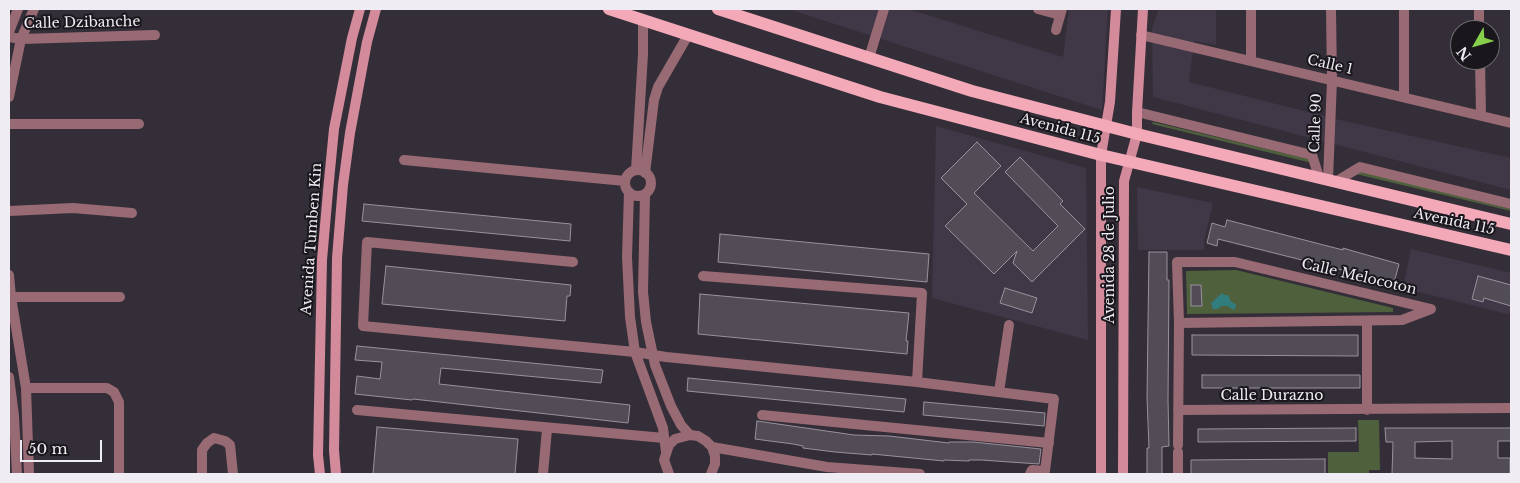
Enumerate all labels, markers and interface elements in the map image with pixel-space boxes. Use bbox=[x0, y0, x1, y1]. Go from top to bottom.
street label: Calle Dzibanche bbox=[24, 14, 140, 32]
north arrow bbox=[1450, 20, 1500, 70]
text: N bbox=[1453, 43, 1475, 64]
street label: Calle 1 bbox=[1306, 52, 1354, 78]
street label: Calle 90 bbox=[1307, 93, 1325, 153]
street label: Avenida 115 bbox=[1018, 110, 1102, 148]
street label: Avenida Tumben Kin bbox=[298, 162, 326, 316]
street label: Avenida 28 de Julio bbox=[1102, 186, 1118, 324]
street label: Avenida 115 bbox=[1412, 205, 1496, 239]
street label: Calle Melocoton bbox=[1300, 256, 1418, 298]
street label: Calle Durazno bbox=[1221, 388, 1323, 404]
scale bar bbox=[22, 430, 105, 462]
text: 50 m bbox=[28, 439, 68, 458]

